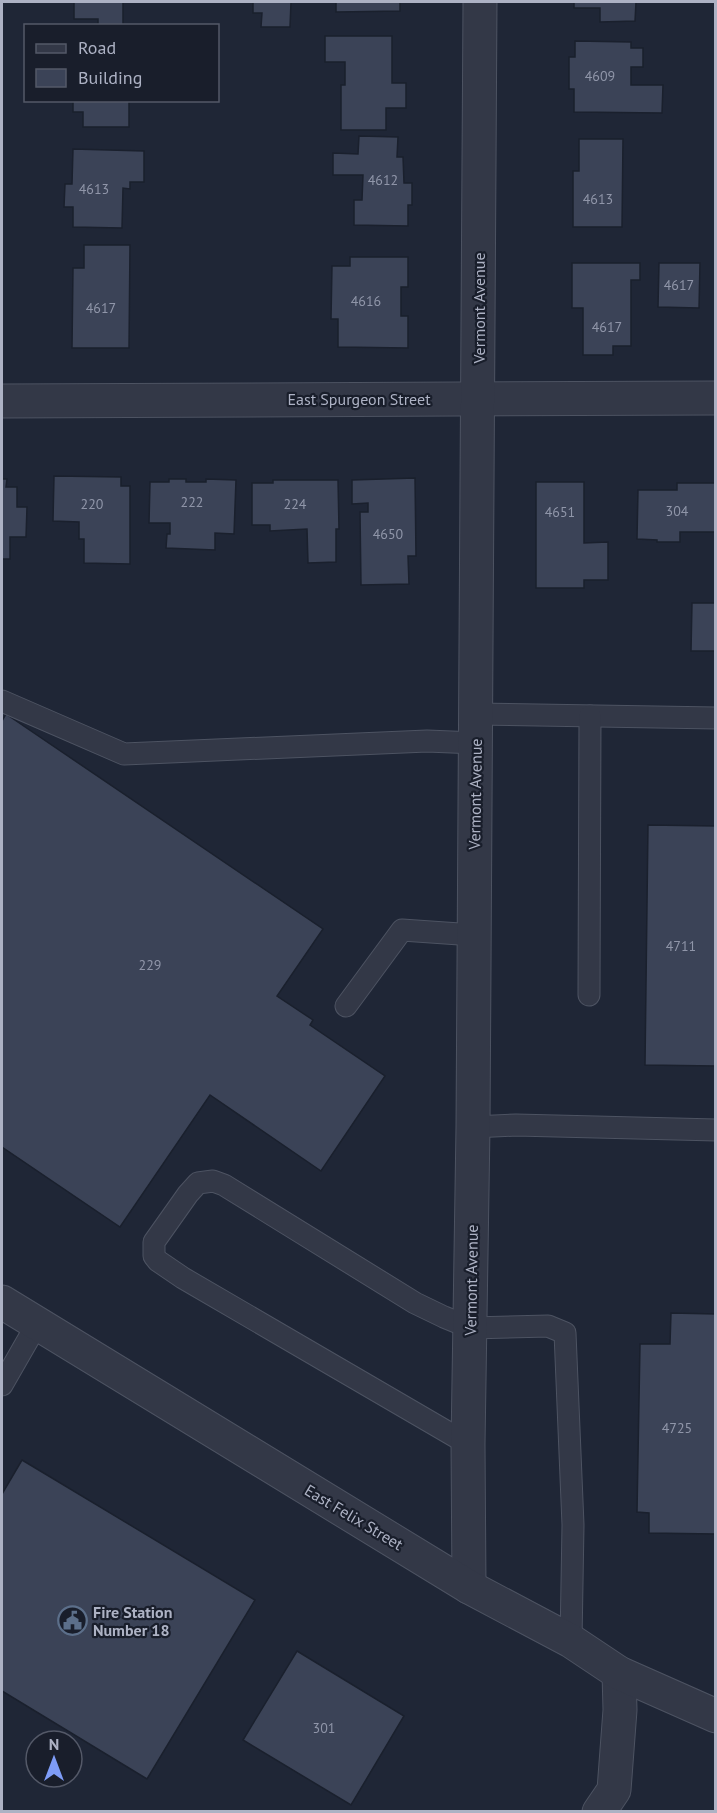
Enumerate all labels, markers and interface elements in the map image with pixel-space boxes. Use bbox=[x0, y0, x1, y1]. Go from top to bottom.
legend bbox=[24, 24, 219, 102]
text: Road bbox=[78, 36, 116, 59]
text: Building bbox=[78, 66, 142, 89]
house number: 4609 bbox=[585, 67, 615, 85]
house number: 4612 bbox=[368, 171, 398, 189]
house number: 4613 bbox=[79, 180, 109, 198]
house number: 4613 bbox=[583, 190, 613, 208]
street label: Vermont Avenue bbox=[469, 252, 489, 365]
house number: 4617 bbox=[664, 276, 694, 294]
house number: 4616 bbox=[351, 292, 381, 310]
house number: 4617 bbox=[86, 299, 116, 317]
house number: 4617 bbox=[592, 318, 622, 336]
street label: East Spurgeon Street bbox=[287, 389, 431, 409]
house number: 222 bbox=[181, 493, 203, 511]
house number: 220 bbox=[81, 495, 104, 513]
house number: 224 bbox=[284, 495, 307, 513]
house number: 304 bbox=[666, 502, 689, 520]
house number: 4651 bbox=[545, 503, 575, 521]
house number: 4650 bbox=[373, 525, 404, 543]
street label: Vermont Avenue bbox=[464, 738, 486, 851]
house number: 4711 bbox=[666, 937, 696, 955]
house number: 229 bbox=[139, 956, 161, 974]
street label: Vermont Avenue bbox=[460, 1224, 482, 1337]
house number: 4725 bbox=[662, 1419, 692, 1437]
street label: East Felix Street bbox=[301, 1480, 407, 1555]
place label: Fire Station Number 18 bbox=[93, 1602, 172, 1640]
public building icon: Fire Station Number 18 bbox=[56, 1605, 88, 1637]
house number: 301 bbox=[313, 1719, 335, 1737]
north arrow bbox=[24, 1729, 84, 1789]
text: N bbox=[49, 1734, 59, 1754]

